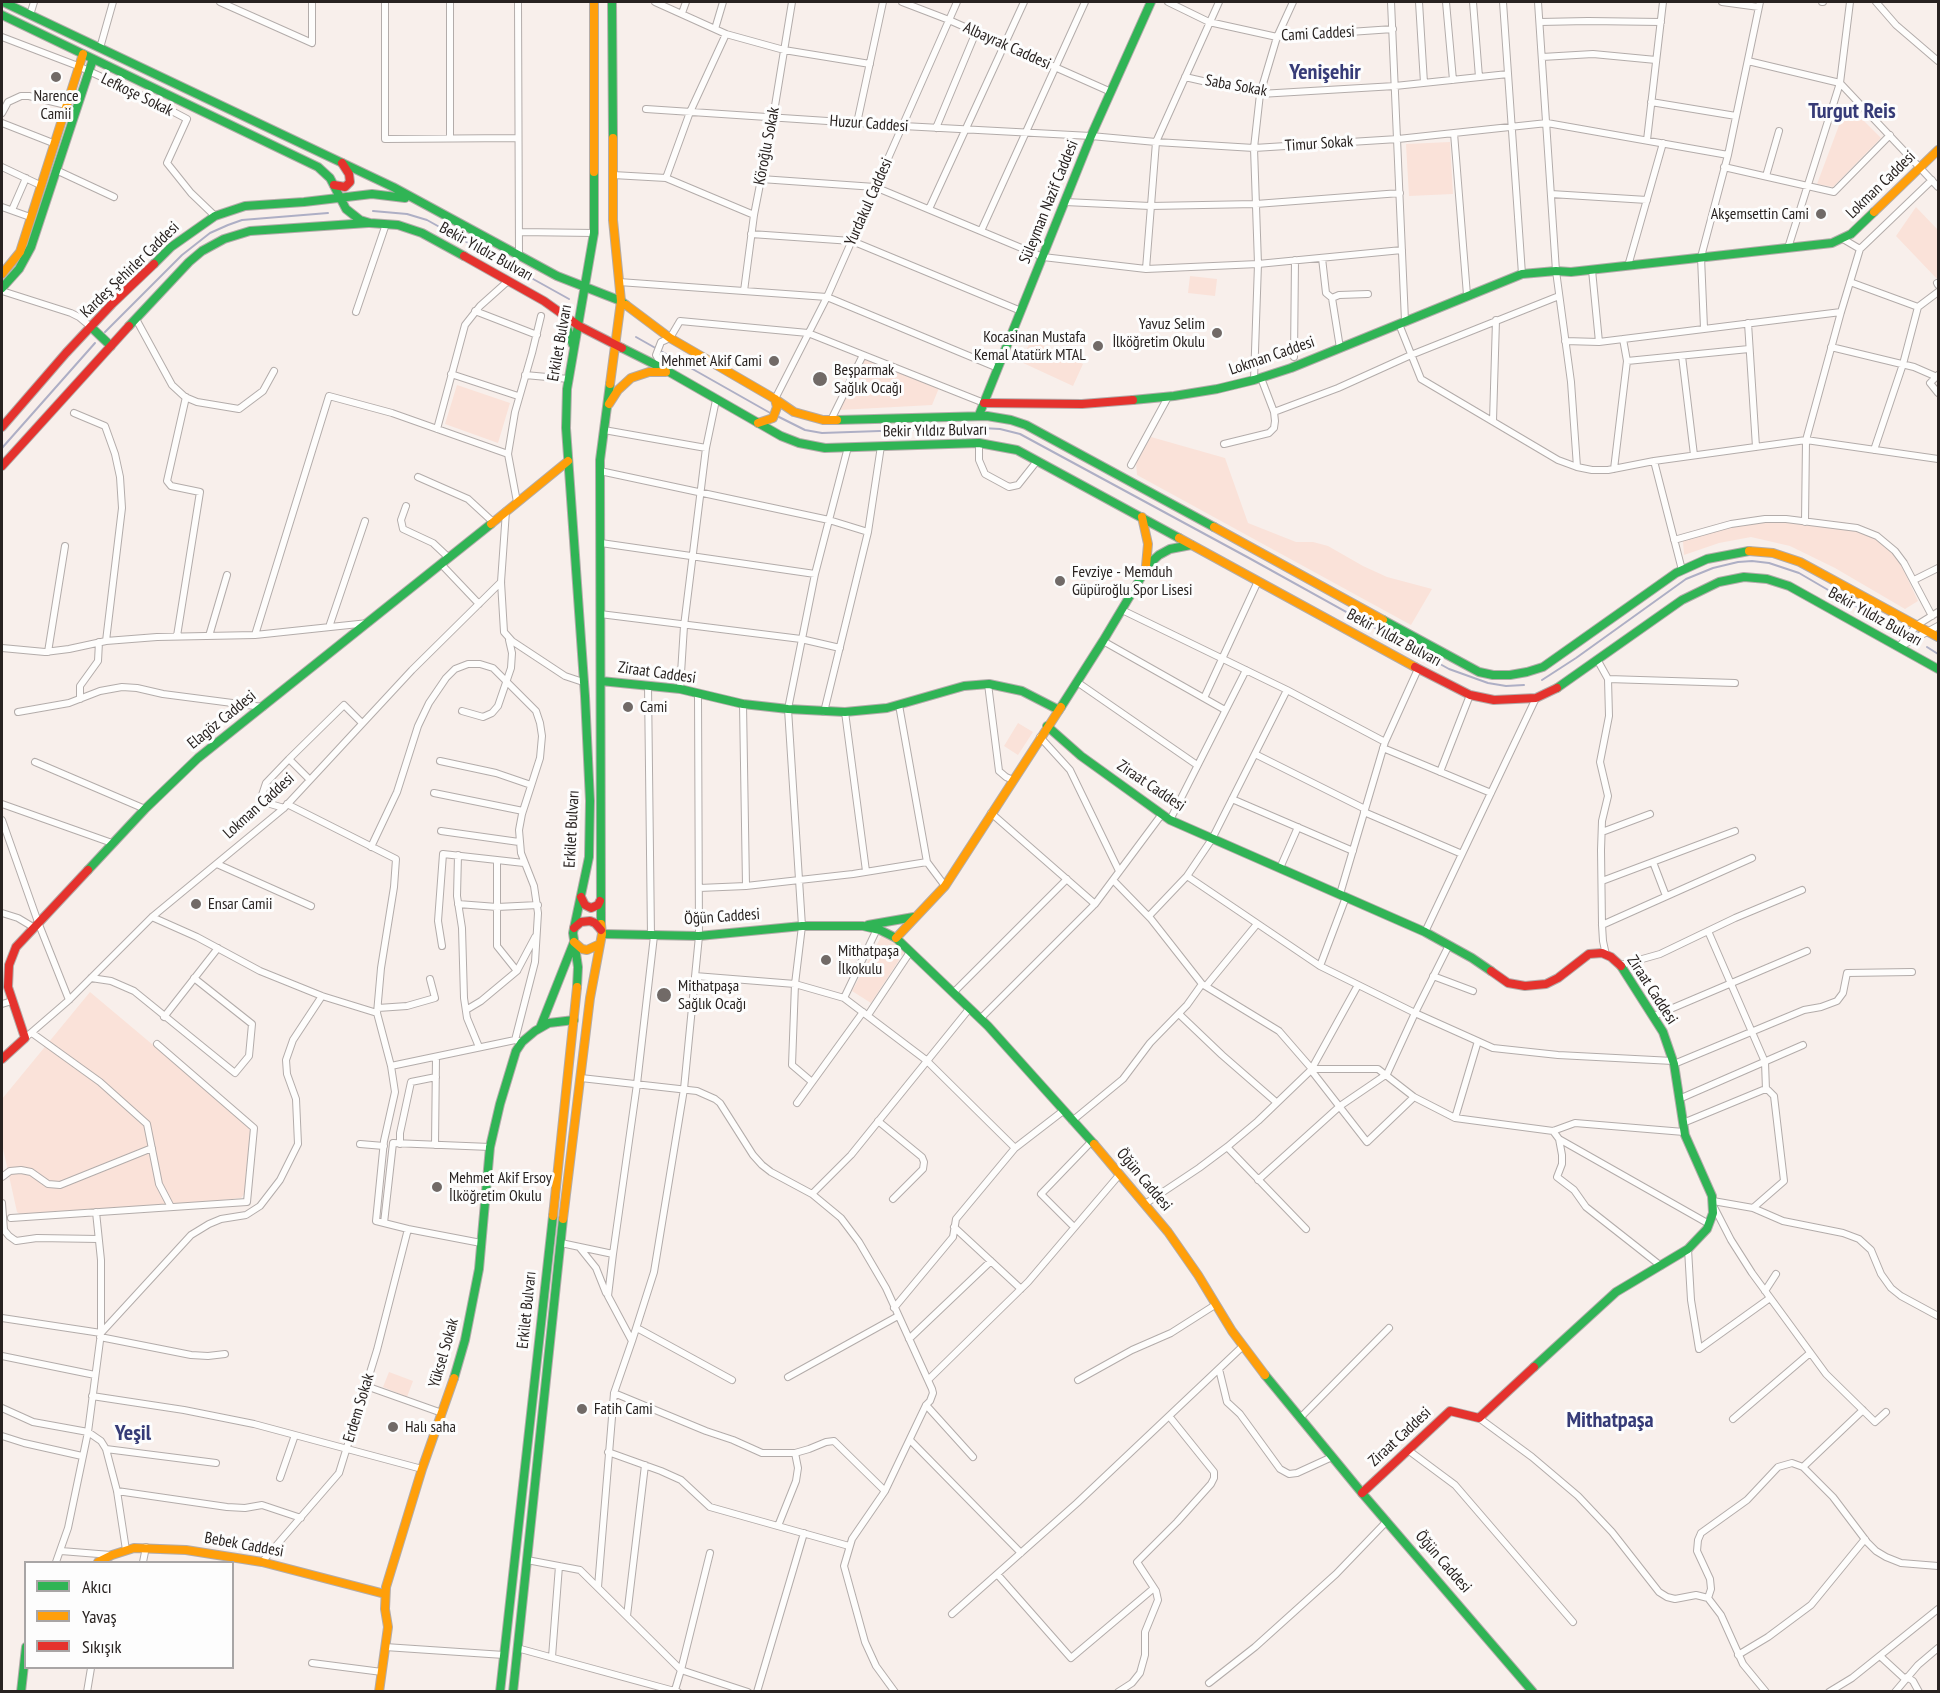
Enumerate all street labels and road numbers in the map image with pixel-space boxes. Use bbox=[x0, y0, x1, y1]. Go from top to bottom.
street label: Albayrak Caddesi bbox=[960, 18, 1054, 74]
street label: Cami Caddesi bbox=[1281, 22, 1355, 46]
street label: Lefkoşe Sokak bbox=[98, 69, 176, 121]
street label: Saba Sokak bbox=[1204, 71, 1268, 101]
street label: Köroğlu Sokak bbox=[750, 105, 784, 187]
street label: Huzur Caddesi bbox=[829, 112, 909, 136]
street label: Timur Sokak bbox=[1284, 132, 1354, 156]
street label: Süleyman Nazif Caddesi bbox=[1015, 137, 1083, 267]
street label: Lokman Caddesi bbox=[1842, 147, 1920, 223]
street label: Yurdakul Caddesi bbox=[841, 155, 897, 249]
street label: Kardeş Şehirler Caddesi bbox=[77, 218, 183, 322]
street label: Bekir Yıldız Bulvarı bbox=[436, 218, 536, 286]
street label: Erkilet Bulvarı bbox=[544, 303, 576, 383]
street label: Lokman Caddesi bbox=[1227, 332, 1317, 380]
street label: Bekir Yıldız Bulvarı bbox=[883, 420, 987, 442]
street label: Bekir Yıldız Bulvarı bbox=[1825, 583, 1925, 651]
street label: Bekir Yıldız Bulvarı bbox=[1343, 605, 1445, 671]
street label: Ziraat Caddesi bbox=[617, 658, 697, 688]
street label: Elagöz Caddesi bbox=[184, 687, 260, 753]
street label: Ziraat Caddesi bbox=[1113, 756, 1189, 816]
street label: Lokman Caddesi bbox=[219, 769, 299, 843]
street label: Erkilet Bulvarı bbox=[560, 790, 584, 868]
street label: Öğün Caddesi bbox=[683, 905, 761, 929]
street label: Ziraat Caddesi bbox=[1623, 952, 1681, 1028]
street label: Öğün Caddesi bbox=[1112, 1145, 1176, 1215]
street label: Erkilet Bulvarı bbox=[513, 1270, 541, 1350]
street label: Yüksel Sokak bbox=[425, 1316, 463, 1390]
street label: Erdem Sokak bbox=[339, 1371, 379, 1445]
street label: Ziraat Caddesi bbox=[1365, 1403, 1435, 1471]
street label: Öğün Caddesi bbox=[1411, 1527, 1475, 1597]
street label: Bebek Caddesi bbox=[203, 1529, 285, 1561]

